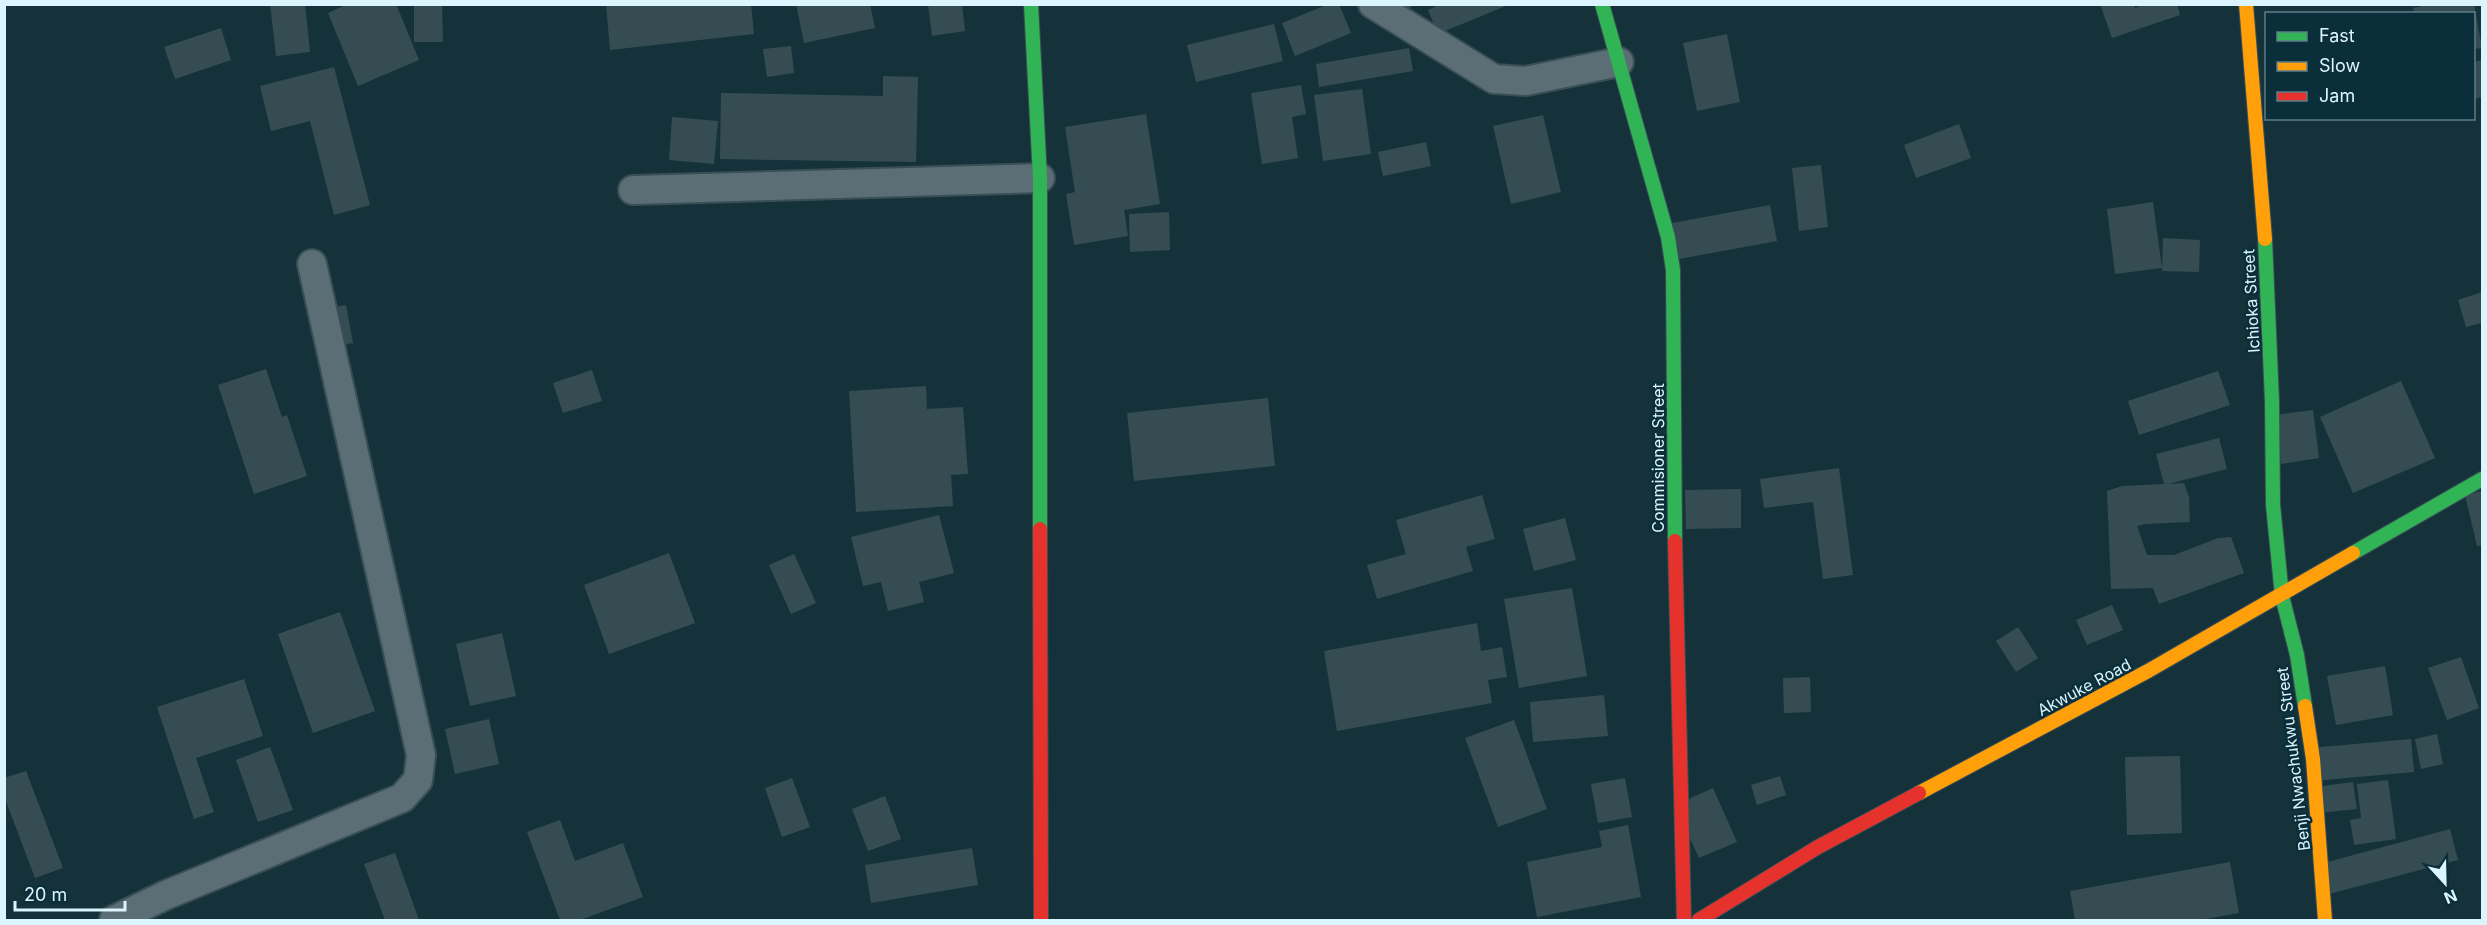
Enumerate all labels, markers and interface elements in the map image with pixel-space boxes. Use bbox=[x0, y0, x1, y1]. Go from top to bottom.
legend bbox=[2265, 12, 2475, 120]
text: Fast bbox=[2319, 25, 2355, 46]
text: Slow bbox=[2319, 55, 2360, 76]
text: Jam bbox=[2319, 85, 2355, 106]
street label: Ichioka Street bbox=[2238, 249, 2264, 353]
street label: Commisioner Street bbox=[1648, 383, 1668, 533]
street label: Akwuke Road bbox=[2034, 654, 2134, 720]
street label: Benji Nwachukwu Street bbox=[2272, 666, 2314, 852]
north arrow bbox=[2415, 853, 2475, 913]
scale bar bbox=[15, 874, 124, 912]
text: 20 m bbox=[24, 884, 67, 905]
text: N bbox=[2441, 885, 2460, 908]

